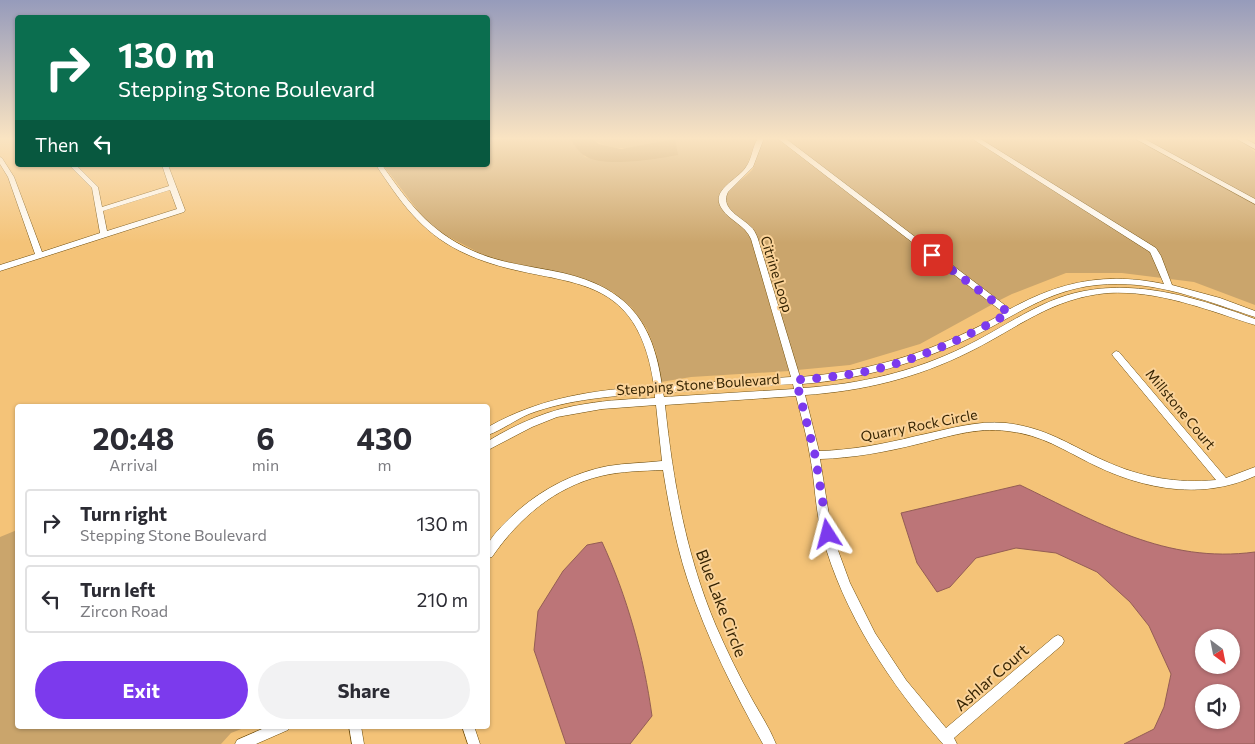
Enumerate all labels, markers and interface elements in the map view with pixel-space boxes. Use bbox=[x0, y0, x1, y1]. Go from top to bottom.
text: 130 m bbox=[118, 32, 215, 75]
icon: right bbox=[35, 35, 100, 100]
text: Stepping Stone Boulevard bbox=[118, 75, 375, 102]
icon: left bbox=[89, 130, 117, 158]
text: Then bbox=[35, 133, 79, 156]
street label: Citrine Loop bbox=[757, 234, 797, 314]
pin bbox=[911, 234, 953, 276]
icon: arrive bbox=[918, 241, 946, 269]
street label: Millstone Court bbox=[1142, 365, 1220, 453]
street label: Stepping Stone Boulevard bbox=[616, 370, 780, 398]
street label: Quarry Rock Circle bbox=[859, 405, 979, 445]
text: 20:48 bbox=[93, 419, 174, 456]
text: 6 bbox=[256, 419, 275, 456]
text: 430 bbox=[357, 419, 412, 456]
text: Arrival bbox=[109, 455, 158, 474]
text: min bbox=[252, 455, 279, 474]
text: m bbox=[378, 455, 392, 474]
text: Turn right bbox=[80, 502, 167, 525]
position arrow bbox=[801, 507, 853, 559]
icon: right bbox=[37, 509, 65, 537]
text: 130 m bbox=[416, 512, 468, 535]
text: Stepping Stone Boulevard bbox=[80, 525, 267, 544]
street label: Blue Lake Circle bbox=[693, 546, 751, 660]
text: Turn left bbox=[80, 578, 155, 601]
icon: left bbox=[37, 585, 65, 613]
text: 210 m bbox=[417, 588, 468, 611]
text: Zircon Road bbox=[80, 601, 168, 620]
north arrow bbox=[1195, 629, 1240, 674]
map controls bbox=[1195, 629, 1240, 729]
street label: Ashlar Court bbox=[950, 639, 1032, 714]
button: Exit bbox=[35, 661, 248, 719]
button: Share bbox=[258, 661, 470, 719]
button: sound bbox=[1195, 684, 1240, 729]

